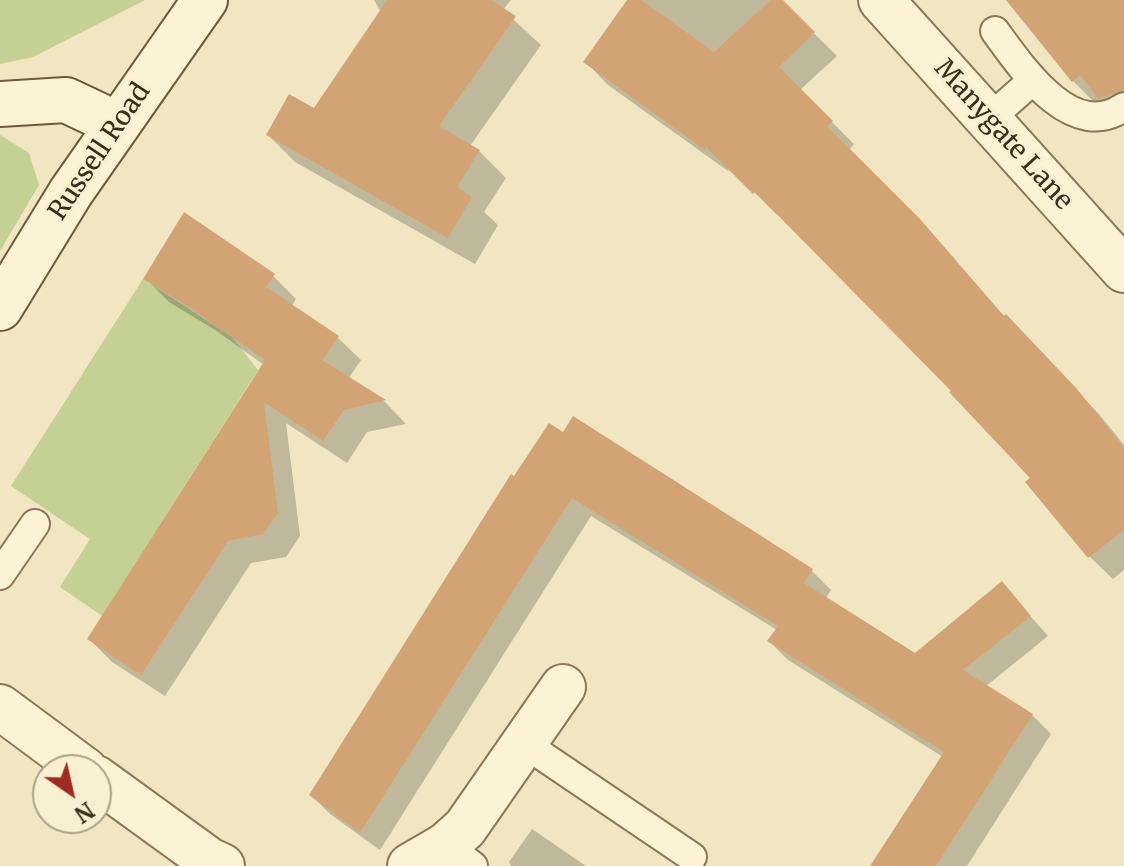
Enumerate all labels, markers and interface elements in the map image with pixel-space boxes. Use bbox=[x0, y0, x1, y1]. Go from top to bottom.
street label: Manygate Lane bbox=[927, 53, 1079, 217]
street label: Russell Road bbox=[43, 78, 157, 226]
north arrow bbox=[32, 754, 112, 834]
text: N bbox=[69, 796, 99, 829]

